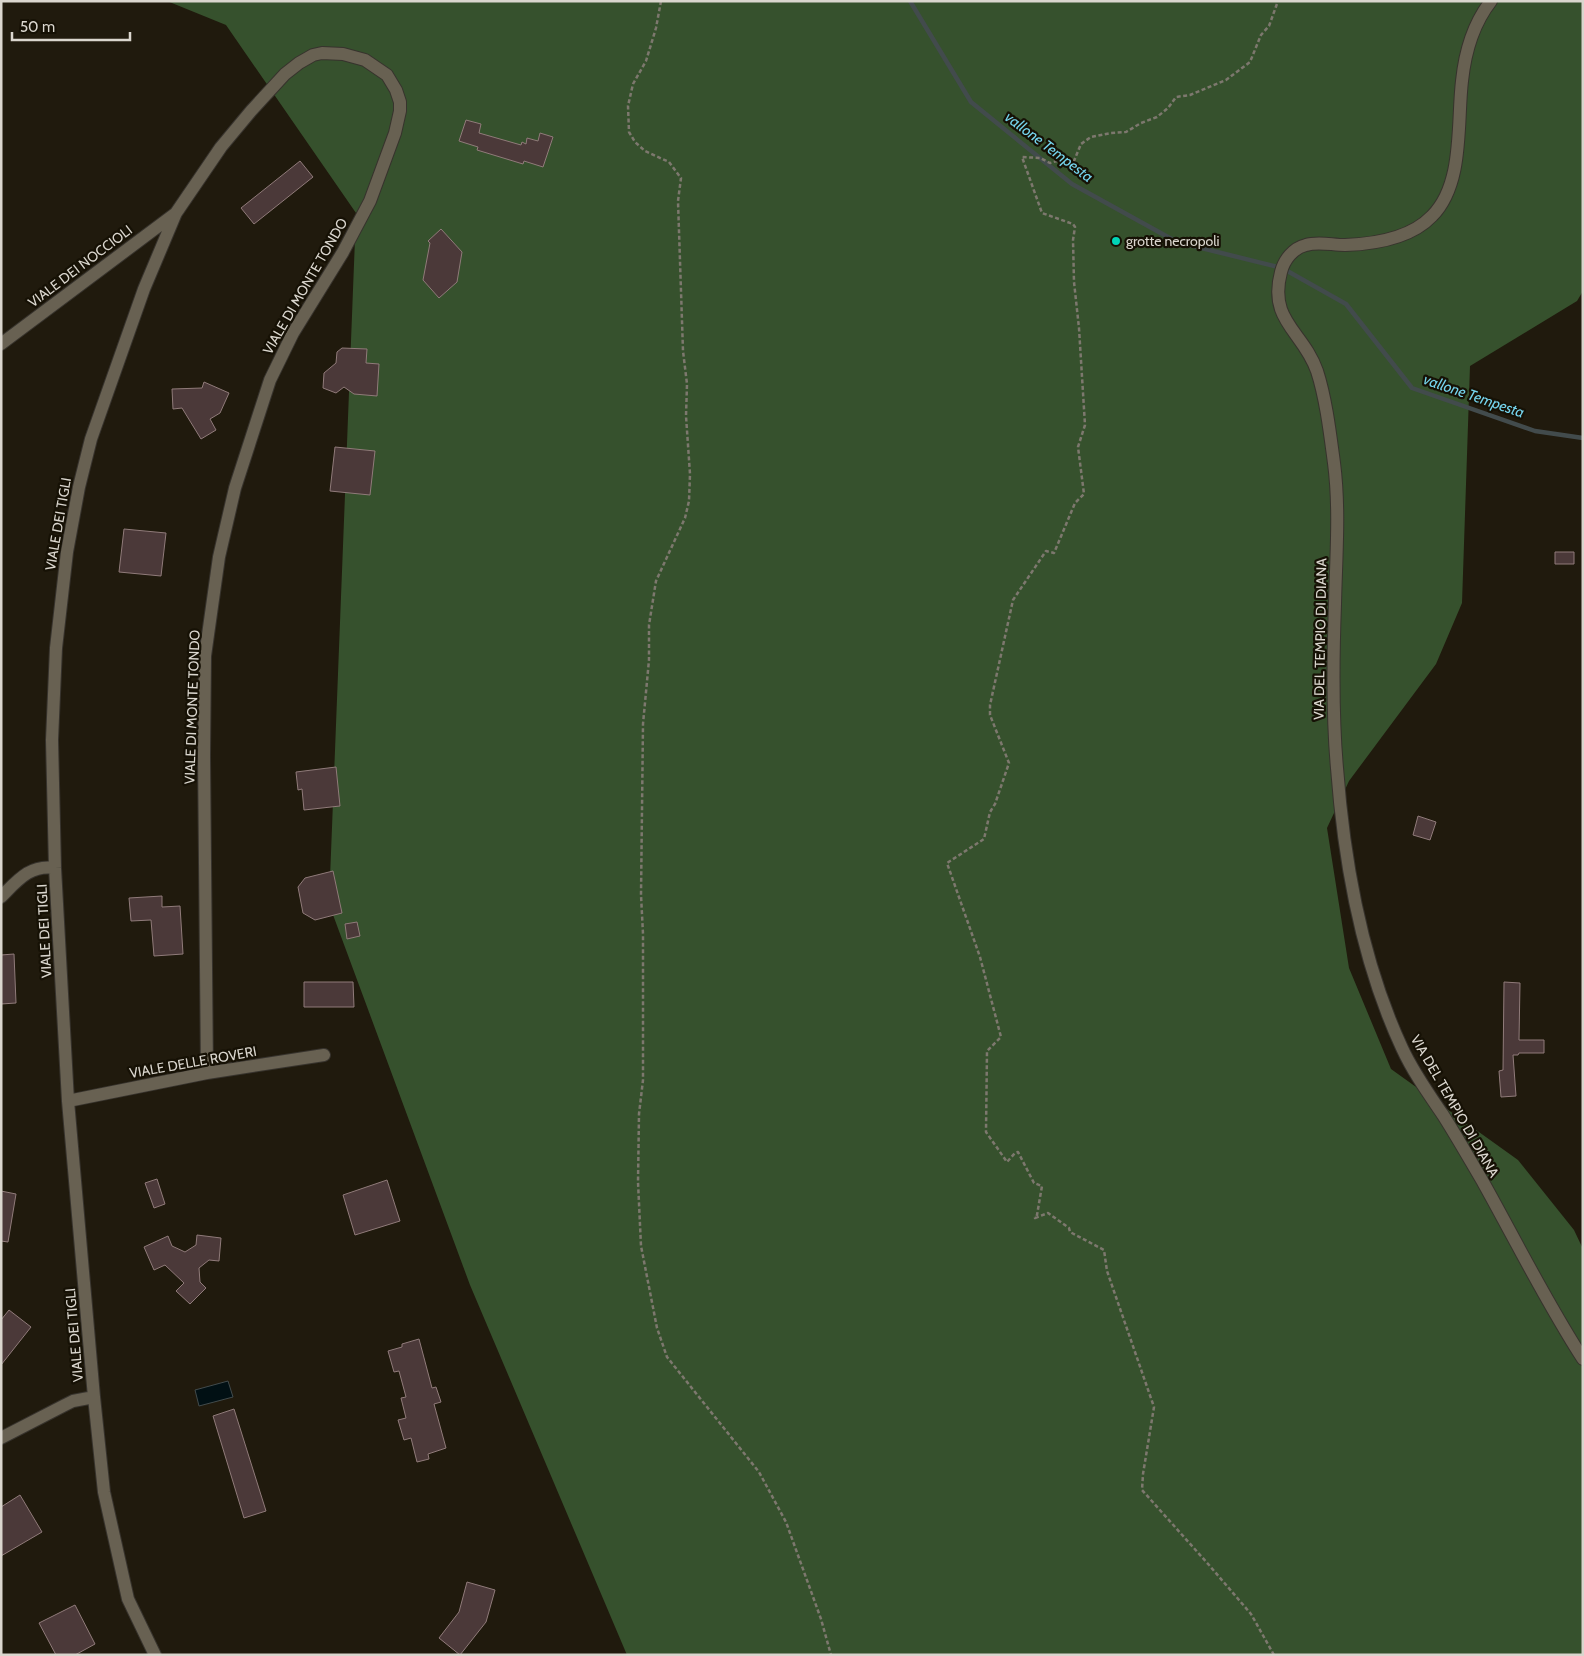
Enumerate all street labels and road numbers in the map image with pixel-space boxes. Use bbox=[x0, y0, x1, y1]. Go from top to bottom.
street label: VIALE DI MONTE TONDO bbox=[259, 214, 352, 357]
street label: VIALE DEI NOCCIOLI bbox=[24, 221, 136, 311]
street label: VIALE DEI TIGLI bbox=[41, 476, 75, 572]
street label: VIA DEL TEMPIO DI DIANA bbox=[1310, 558, 1330, 720]
street label: VIALE DI MONTE TONDO bbox=[180, 629, 204, 785]
street label: VIALE DEI TIGLI bbox=[33, 883, 55, 979]
street label: VIA DEL TEMPIO DI DIANA bbox=[1407, 1031, 1503, 1181]
street label: VIALE DELLE ROVERI bbox=[128, 1042, 258, 1082]
street label: VIALE DEI TIGLI bbox=[61, 1287, 87, 1383]

